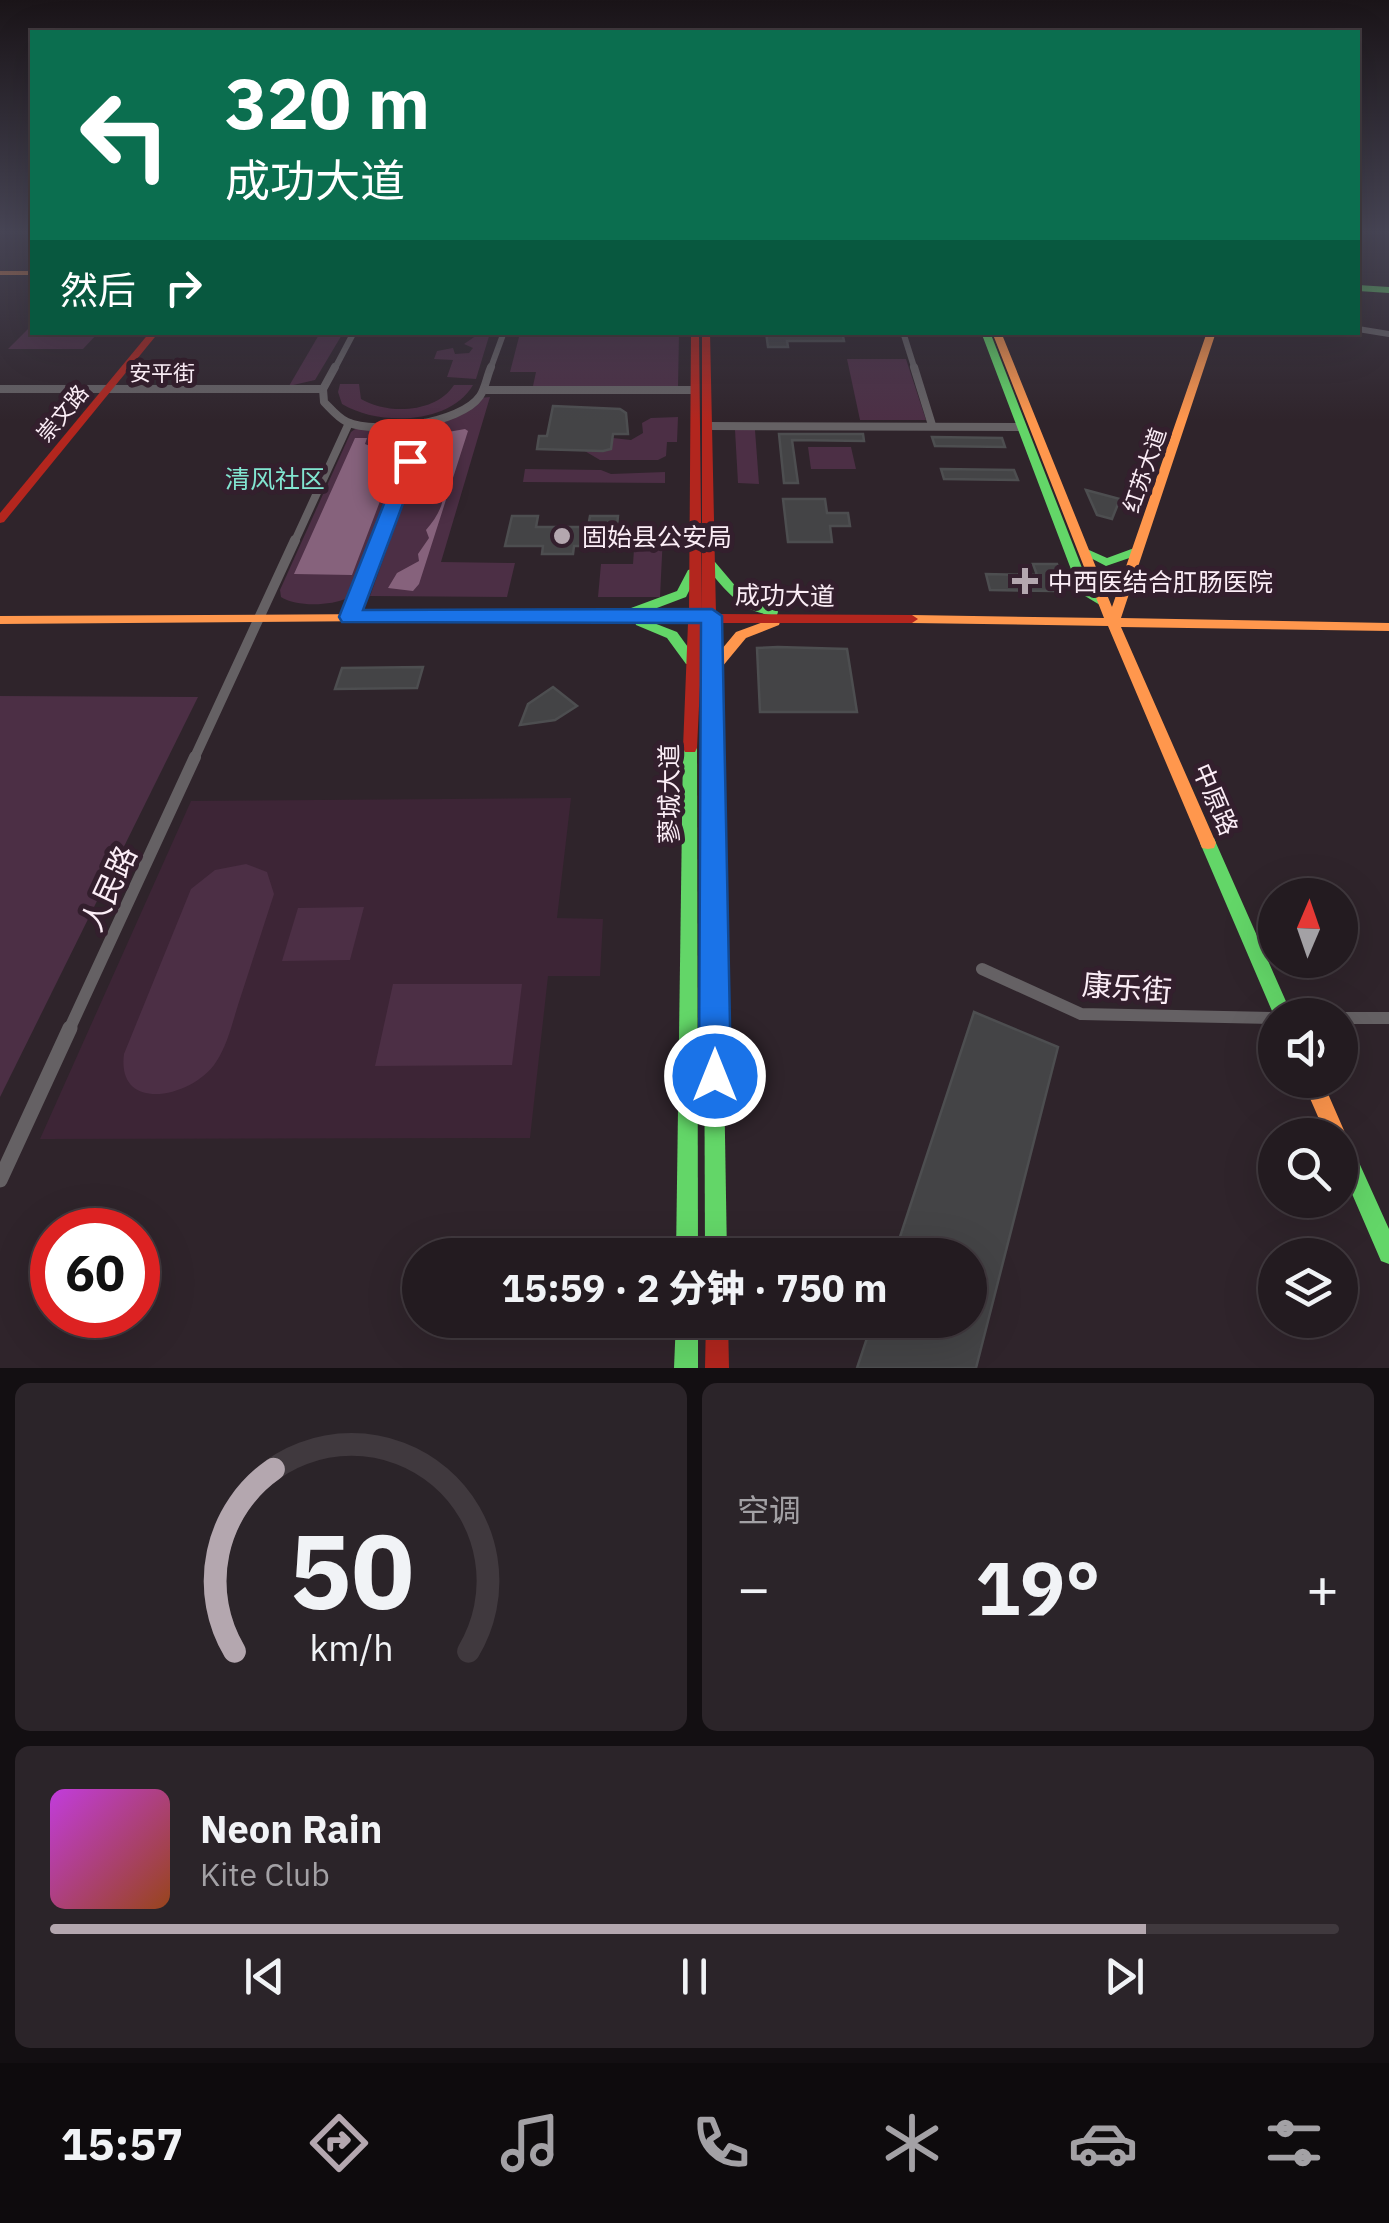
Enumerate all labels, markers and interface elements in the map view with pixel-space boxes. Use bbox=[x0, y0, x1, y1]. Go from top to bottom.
text: 320 m bbox=[225, 57, 430, 148]
icon: left bbox=[60, 70, 190, 200]
text: 成功大道 bbox=[225, 151, 405, 209]
icon: right bbox=[156, 260, 211, 315]
text: 然后 bbox=[60, 265, 136, 314]
street label: 安平街 bbox=[129, 358, 195, 387]
street label: 崇文路 bbox=[30, 378, 94, 448]
pin bbox=[368, 419, 453, 504]
street label: 红苏大道 bbox=[1116, 424, 1172, 516]
icon: arrive bbox=[383, 434, 438, 489]
district label: 清风社区 bbox=[225, 462, 325, 495]
place label: 固始县公安局 bbox=[582, 520, 732, 553]
marker: 固始县公安局 bbox=[551, 525, 573, 547]
place label: 中西医结合肛肠医院 bbox=[1048, 565, 1273, 598]
marker: 中西医结合肛肠医院 bbox=[1012, 568, 1038, 594]
street label: 成功大道 bbox=[735, 578, 835, 612]
street label: 蓼城大道 bbox=[652, 744, 685, 844]
street label: 中原路 bbox=[1186, 758, 1246, 840]
street label: 人民路 bbox=[71, 839, 145, 937]
north arrow bbox=[1258, 878, 1358, 978]
map controls bbox=[1258, 878, 1358, 1338]
street label: 康乐街 bbox=[1080, 964, 1174, 1010]
button: sound bbox=[1258, 998, 1358, 1098]
position arrow bbox=[663, 1024, 767, 1128]
button: search bbox=[1258, 1118, 1358, 1218]
speed limit sign: 60 bbox=[30, 1208, 160, 1338]
button: layers bbox=[1258, 1238, 1358, 1338]
text: 15:59 · 2 分钟 · 750 m bbox=[502, 1263, 887, 1312]
text: 空调 bbox=[737, 1489, 801, 1531]
text: 50 bbox=[289, 1502, 413, 1638]
text: 19° bbox=[975, 1538, 1101, 1636]
text: − bbox=[737, 1552, 770, 1623]
text: + bbox=[1306, 1552, 1339, 1623]
text: km/h bbox=[309, 1624, 393, 1671]
text: Neon Rain bbox=[200, 1804, 382, 1853]
text: Kite Club bbox=[200, 1853, 330, 1895]
icon: previous bbox=[237, 1949, 292, 2004]
icon: pause bbox=[667, 1949, 722, 2004]
icon: next bbox=[1097, 1949, 1152, 2004]
icon: directions bbox=[304, 2108, 374, 2178]
icon: music bbox=[495, 2108, 565, 2178]
icon: phone bbox=[686, 2108, 756, 2178]
icon: climate bbox=[877, 2108, 947, 2178]
icon: car bbox=[1068, 2108, 1138, 2178]
icon: filters bbox=[1259, 2108, 1329, 2178]
text: 15:57 bbox=[60, 2114, 183, 2172]

